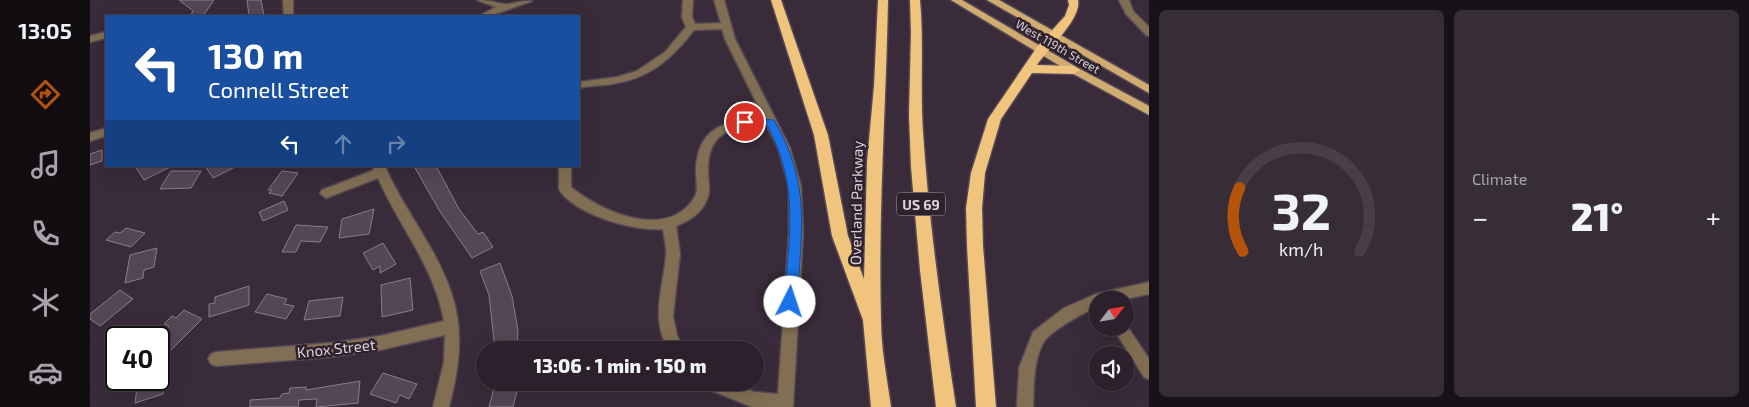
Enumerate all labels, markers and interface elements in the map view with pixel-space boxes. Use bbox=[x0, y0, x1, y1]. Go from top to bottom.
street label: West 119th Street bbox=[1013, 16, 1103, 76]
text: 13:05 bbox=[18, 17, 72, 43]
text: 130 m bbox=[208, 34, 303, 76]
icon: left bbox=[125, 35, 190, 100]
text: Connell Street bbox=[208, 76, 349, 102]
icon: directions bbox=[28, 77, 63, 112]
pin bbox=[724, 101, 766, 143]
icon: arrive bbox=[731, 108, 759, 136]
icon: left bbox=[276, 130, 304, 158]
icon: ahead bbox=[329, 130, 357, 158]
icon: right bbox=[382, 130, 410, 158]
street label: Overland Parkway bbox=[846, 141, 866, 265]
icon: music bbox=[28, 147, 63, 182]
text: Climate bbox=[1472, 169, 1527, 188]
text: 32 bbox=[1272, 178, 1331, 240]
road number: US 69 bbox=[897, 192, 945, 215]
text: 21° bbox=[1571, 193, 1623, 239]
text: − bbox=[1472, 200, 1488, 234]
text: + bbox=[1706, 200, 1721, 234]
icon: phone bbox=[28, 216, 63, 251]
text: km/h bbox=[1279, 238, 1324, 260]
position arrow bbox=[763, 275, 815, 327]
icon: climate bbox=[28, 285, 63, 320]
north arrow bbox=[1089, 291, 1134, 336]
map controls bbox=[1089, 291, 1134, 391]
speed limit sign: 40 bbox=[105, 326, 170, 391]
street label: Knox Street bbox=[296, 335, 376, 361]
button: sound bbox=[1089, 346, 1134, 391]
text: 13:06 · 1 min · 150 m bbox=[533, 354, 707, 377]
icon: car bbox=[28, 355, 63, 390]

